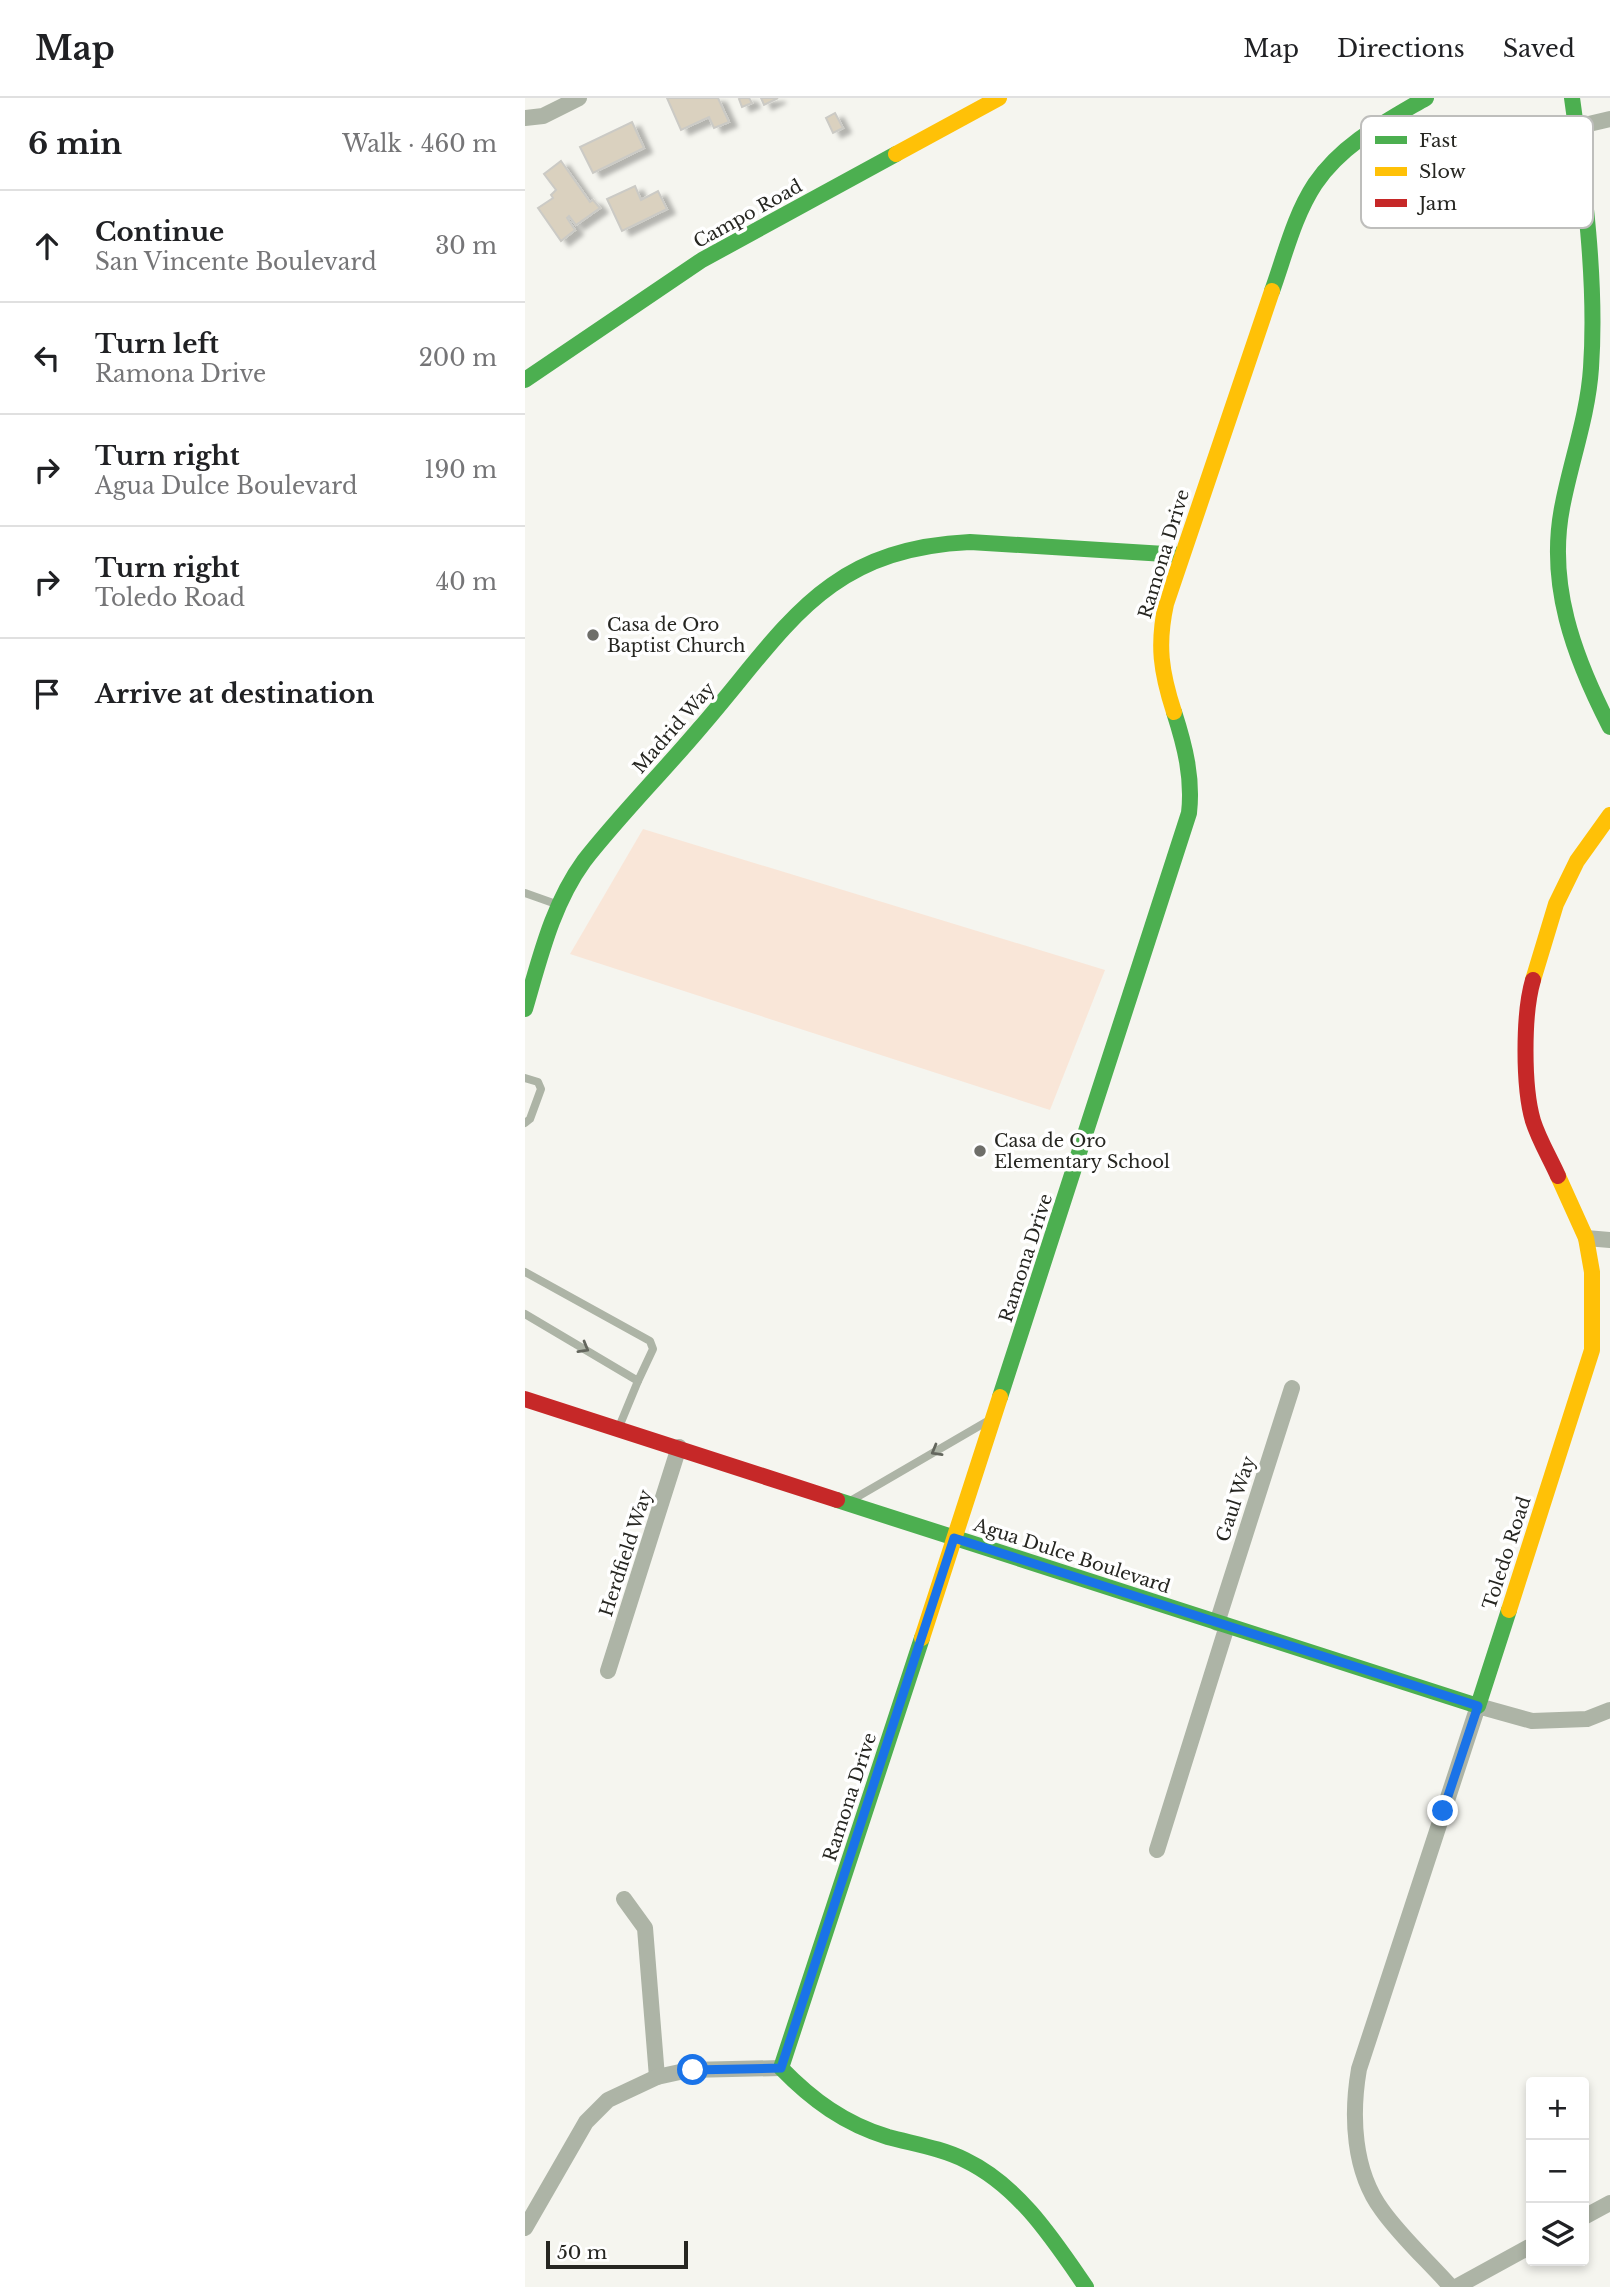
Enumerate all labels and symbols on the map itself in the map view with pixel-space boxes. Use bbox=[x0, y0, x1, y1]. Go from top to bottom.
legend bbox=[1361, 116, 1593, 228]
text: Fast bbox=[1419, 129, 1458, 152]
text: Slow bbox=[1419, 160, 1466, 183]
street label: Campo Road bbox=[690, 175, 806, 253]
text: Jam bbox=[1416, 192, 1457, 215]
street label: Ramona Drive bbox=[1134, 487, 1194, 621]
place label: Casa de Oro Baptist Church bbox=[607, 614, 745, 657]
marker: Casa de Oro Baptist Church bbox=[585, 627, 601, 643]
street label: Madrid Way bbox=[628, 677, 720, 778]
place label: Casa de Oro Elementary School bbox=[994, 1130, 1170, 1173]
marker: Casa de Oro Elementary School bbox=[972, 1143, 988, 1159]
street label: Ramona Drive bbox=[995, 1191, 1057, 1325]
one-way arrow bbox=[576, 1340, 589, 1353]
one-way arrow bbox=[930, 1443, 943, 1456]
street label: Gaul Way bbox=[1212, 1453, 1260, 1545]
street label: Herdfield Way bbox=[595, 1486, 657, 1619]
street label: Toledo Road bbox=[1478, 1494, 1536, 1612]
street label: Agua Dulce Boulevard bbox=[970, 1513, 1173, 1598]
street label: Ramona Drive bbox=[819, 1730, 881, 1864]
route end bbox=[1427, 1795, 1458, 1826]
route start bbox=[677, 2054, 708, 2085]
scale bar bbox=[546, 2238, 688, 2270]

